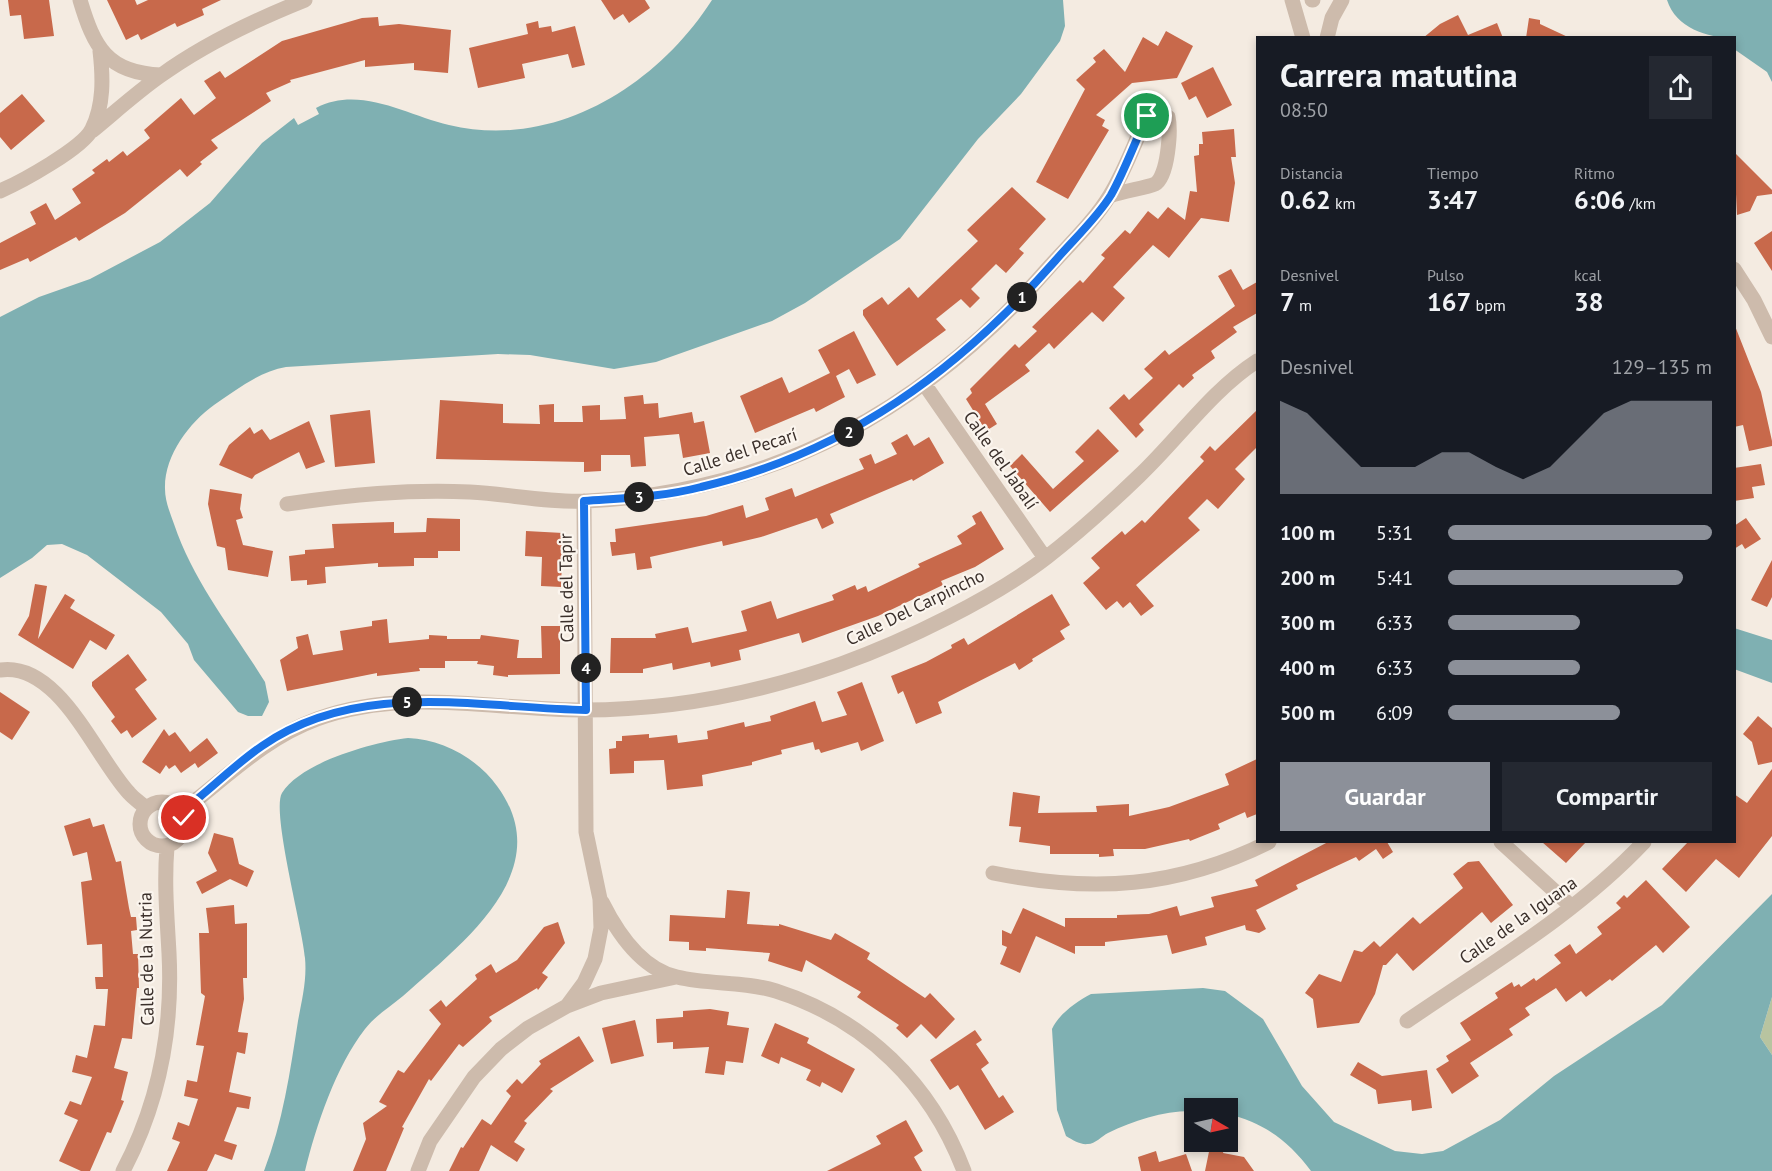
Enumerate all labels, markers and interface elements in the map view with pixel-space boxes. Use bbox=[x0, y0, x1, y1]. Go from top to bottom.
text: Carrera matutina bbox=[1280, 53, 1518, 96]
button: share bbox=[1649, 56, 1712, 119]
pin bbox=[1121, 90, 1172, 141]
text: 08:50 bbox=[1280, 97, 1328, 123]
icon: arrive bbox=[1130, 99, 1163, 132]
text: Distancia bbox=[1280, 163, 1343, 183]
text: Tiempo bbox=[1427, 163, 1479, 183]
text: Ritmo bbox=[1574, 163, 1615, 183]
text: 0.62 bbox=[1280, 183, 1331, 216]
text: 3:47 bbox=[1427, 183, 1478, 216]
text: 6:06 bbox=[1574, 183, 1625, 216]
text: km bbox=[1331, 193, 1356, 213]
text: /km bbox=[1625, 193, 1656, 213]
text: Desnivel bbox=[1280, 265, 1339, 285]
text: Pulso bbox=[1427, 265, 1464, 285]
text: kcal bbox=[1574, 265, 1601, 285]
pin: 1 bbox=[1007, 282, 1037, 312]
text: 7 bbox=[1280, 285, 1295, 318]
text: 167 bbox=[1427, 285, 1471, 318]
text: 38 bbox=[1574, 285, 1603, 318]
text: 1 bbox=[1017, 287, 1027, 307]
text: m bbox=[1295, 295, 1312, 315]
text: bpm bbox=[1471, 295, 1506, 315]
text: Desnivel bbox=[1280, 354, 1353, 380]
text: 129–135 m bbox=[1612, 354, 1712, 380]
street label: Calle del Jabalí bbox=[959, 406, 1044, 514]
pin: 2 bbox=[834, 417, 864, 447]
text: 2 bbox=[844, 422, 854, 442]
street label: Calle del Pecarí bbox=[680, 423, 800, 481]
pin: 3 bbox=[624, 482, 654, 512]
text: 3 bbox=[634, 487, 644, 507]
text: 100 m bbox=[1280, 520, 1335, 546]
text: 5:31 bbox=[1376, 520, 1413, 546]
street label: Calle del Tapir bbox=[554, 533, 578, 643]
street label: Calle Del Carpincho bbox=[842, 563, 988, 651]
text: 200 m bbox=[1280, 565, 1335, 591]
text: 5:41 bbox=[1376, 565, 1413, 591]
text: 300 m bbox=[1280, 610, 1335, 636]
text: 6:33 bbox=[1376, 610, 1413, 636]
pin: 4 bbox=[571, 653, 601, 683]
text: 400 m bbox=[1280, 655, 1335, 681]
text: 6:33 bbox=[1376, 655, 1413, 681]
text: 4 bbox=[581, 658, 591, 678]
pin: 5 bbox=[392, 687, 422, 717]
text: 5 bbox=[402, 692, 412, 712]
text: 500 m bbox=[1280, 700, 1335, 726]
text: 6:09 bbox=[1376, 700, 1413, 726]
button: Guardar bbox=[1280, 762, 1490, 831]
button: Compartir bbox=[1502, 762, 1712, 831]
pin bbox=[158, 792, 209, 843]
icon: check bbox=[167, 801, 200, 834]
street label: Calle de la Iguana bbox=[1455, 871, 1581, 969]
street label: Calle de la Nutria bbox=[133, 892, 159, 1026]
north arrow bbox=[1184, 1098, 1238, 1152]
map controls bbox=[1184, 1098, 1238, 1152]

